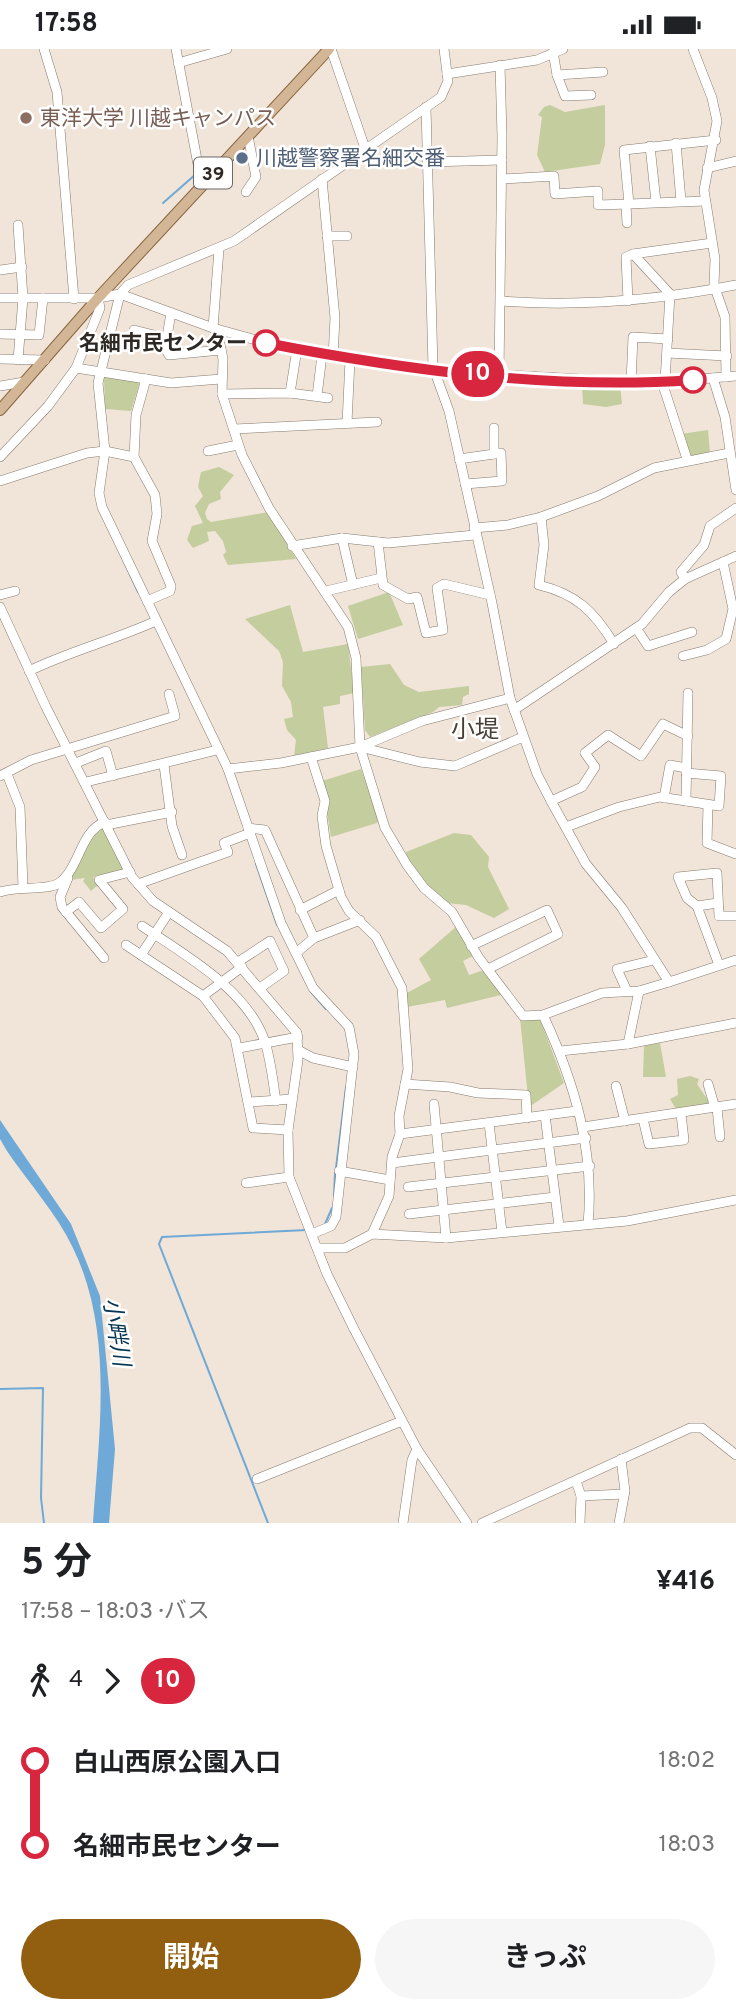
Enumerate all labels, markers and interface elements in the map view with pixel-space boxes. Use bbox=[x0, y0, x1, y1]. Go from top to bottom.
text: 17:58 bbox=[35, 8, 98, 41]
place label: 東洋大学 川越キャンパス bbox=[40, 106, 276, 133]
marker: 東洋大学 川越キャンパス bbox=[18, 110, 34, 126]
place label: 川越警察署名細交番 bbox=[256, 146, 445, 173]
marker: 川越警察署名細交番 bbox=[234, 150, 250, 166]
road number: 39 bbox=[194, 157, 232, 189]
marker: 名細市民センター bbox=[253, 330, 279, 356]
place label: 名細市民センター bbox=[79, 331, 247, 358]
line badge: 10 bbox=[447, 351, 510, 397]
text: 10 bbox=[465, 359, 491, 389]
unlabelled marker bbox=[680, 367, 706, 393]
district label: 小堤 bbox=[451, 716, 499, 746]
water label: 小畔川 bbox=[95, 1296, 135, 1372]
text: 5 分 bbox=[21, 1540, 92, 1589]
text: ¥416 bbox=[656, 1566, 715, 1599]
text: 17:58 – 18:03 · バス bbox=[21, 1598, 210, 1627]
icon: walk bbox=[21, 1662, 59, 1700]
icon: forward bbox=[93, 1662, 131, 1700]
text: 4 bbox=[69, 1666, 83, 1695]
text: 10 bbox=[155, 1666, 181, 1696]
text: 18:02 bbox=[658, 1747, 715, 1776]
text: 白山西原公園入口 bbox=[73, 1748, 281, 1781]
text: 18:03 bbox=[659, 1831, 715, 1860]
text: 名細市民センター bbox=[73, 1832, 281, 1865]
button: 開始 bbox=[21, 1919, 361, 1999]
button: きっぷ bbox=[375, 1919, 715, 1999]

